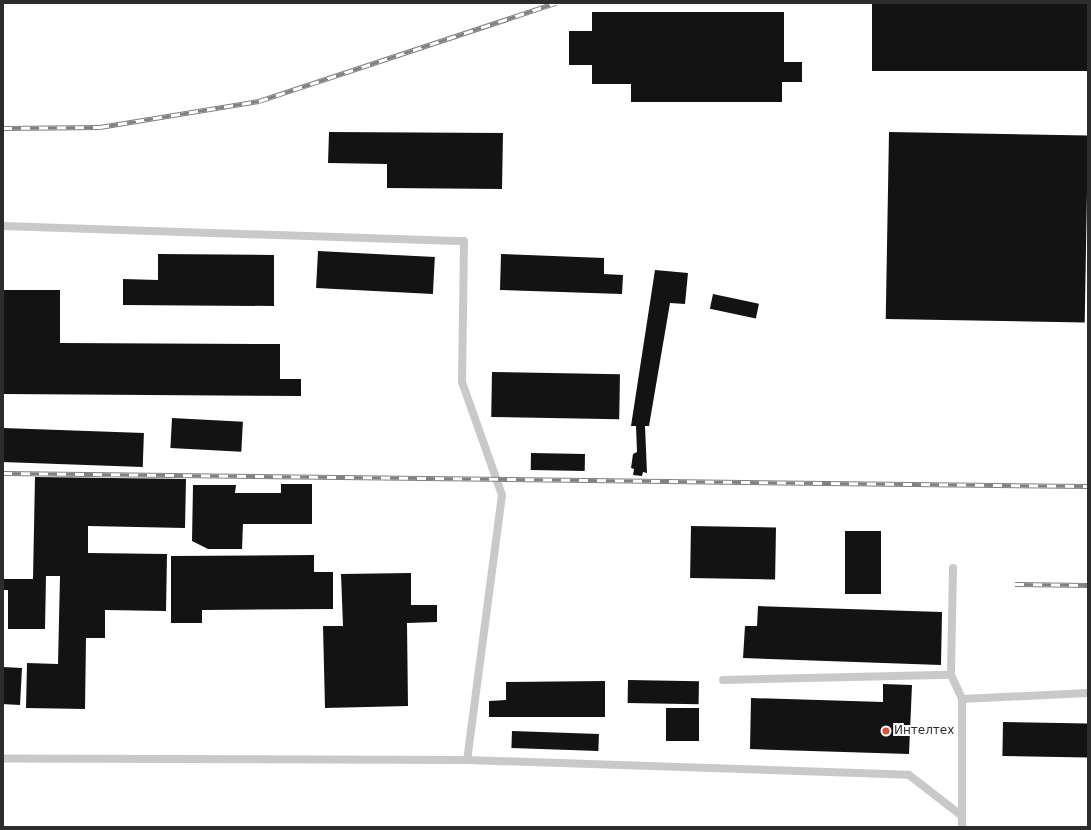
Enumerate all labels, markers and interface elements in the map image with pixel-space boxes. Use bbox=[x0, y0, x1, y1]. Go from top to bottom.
place label: Интелтех bbox=[894, 724, 954, 738]
marker: Интелтех bbox=[881, 726, 891, 736]

